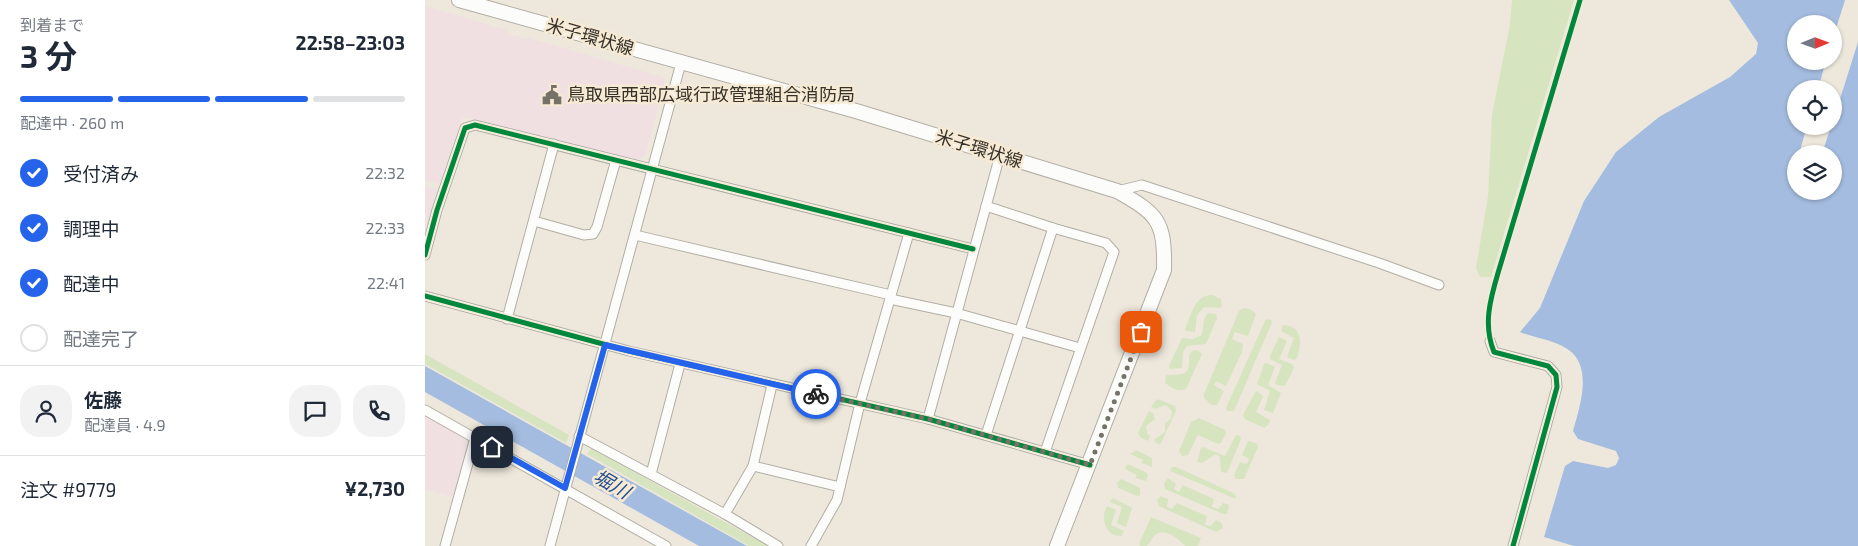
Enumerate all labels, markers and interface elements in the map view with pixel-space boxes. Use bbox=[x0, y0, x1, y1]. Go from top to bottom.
street label: 米子環状線 bbox=[544, 13, 637, 59]
text: 到着まで bbox=[20, 15, 84, 34]
north arrow bbox=[1787, 15, 1843, 70]
map controls bbox=[1787, 15, 1842, 200]
text: 22:58–23:03 bbox=[296, 31, 405, 54]
text: 3 分 bbox=[20, 36, 77, 74]
button: locate bbox=[1787, 80, 1842, 135]
place label: 鳥取県西部広域行政管理組合消防局 bbox=[567, 83, 855, 105]
public building icon: 鳥取県西部広域行政管理組合消防局 bbox=[541, 84, 563, 106]
text: 配達中 · 260 m bbox=[20, 113, 124, 132]
street label: 米子環状線 bbox=[933, 124, 1026, 172]
button: layers bbox=[1787, 145, 1842, 200]
icon: check bbox=[20, 159, 48, 187]
text: 受付済み bbox=[63, 162, 139, 185]
text: 22:32 bbox=[365, 163, 405, 182]
icon: check bbox=[20, 214, 48, 242]
text: 調理中 bbox=[63, 217, 120, 240]
text: 22:33 bbox=[365, 218, 405, 237]
icon: check bbox=[20, 269, 48, 297]
text: 配達中 bbox=[63, 272, 120, 295]
text: 22:41 bbox=[367, 273, 405, 292]
pin bbox=[1120, 311, 1162, 353]
icon: bag bbox=[1127, 318, 1155, 346]
text: 配達完了 bbox=[63, 327, 139, 350]
courier bbox=[791, 369, 841, 419]
icon: bike bbox=[802, 380, 830, 408]
button: person bbox=[20, 385, 72, 437]
button: chat bbox=[289, 385, 341, 437]
button: phone bbox=[353, 385, 405, 437]
text: 佐藤 bbox=[84, 388, 122, 411]
text: 配達員 · 4.9 bbox=[84, 415, 166, 434]
pin bbox=[471, 426, 513, 468]
icon: home bbox=[478, 433, 506, 461]
water label: 堀川 bbox=[590, 464, 636, 504]
text: ¥2,730 bbox=[345, 477, 405, 500]
text: 注文 #9779 bbox=[20, 478, 116, 501]

